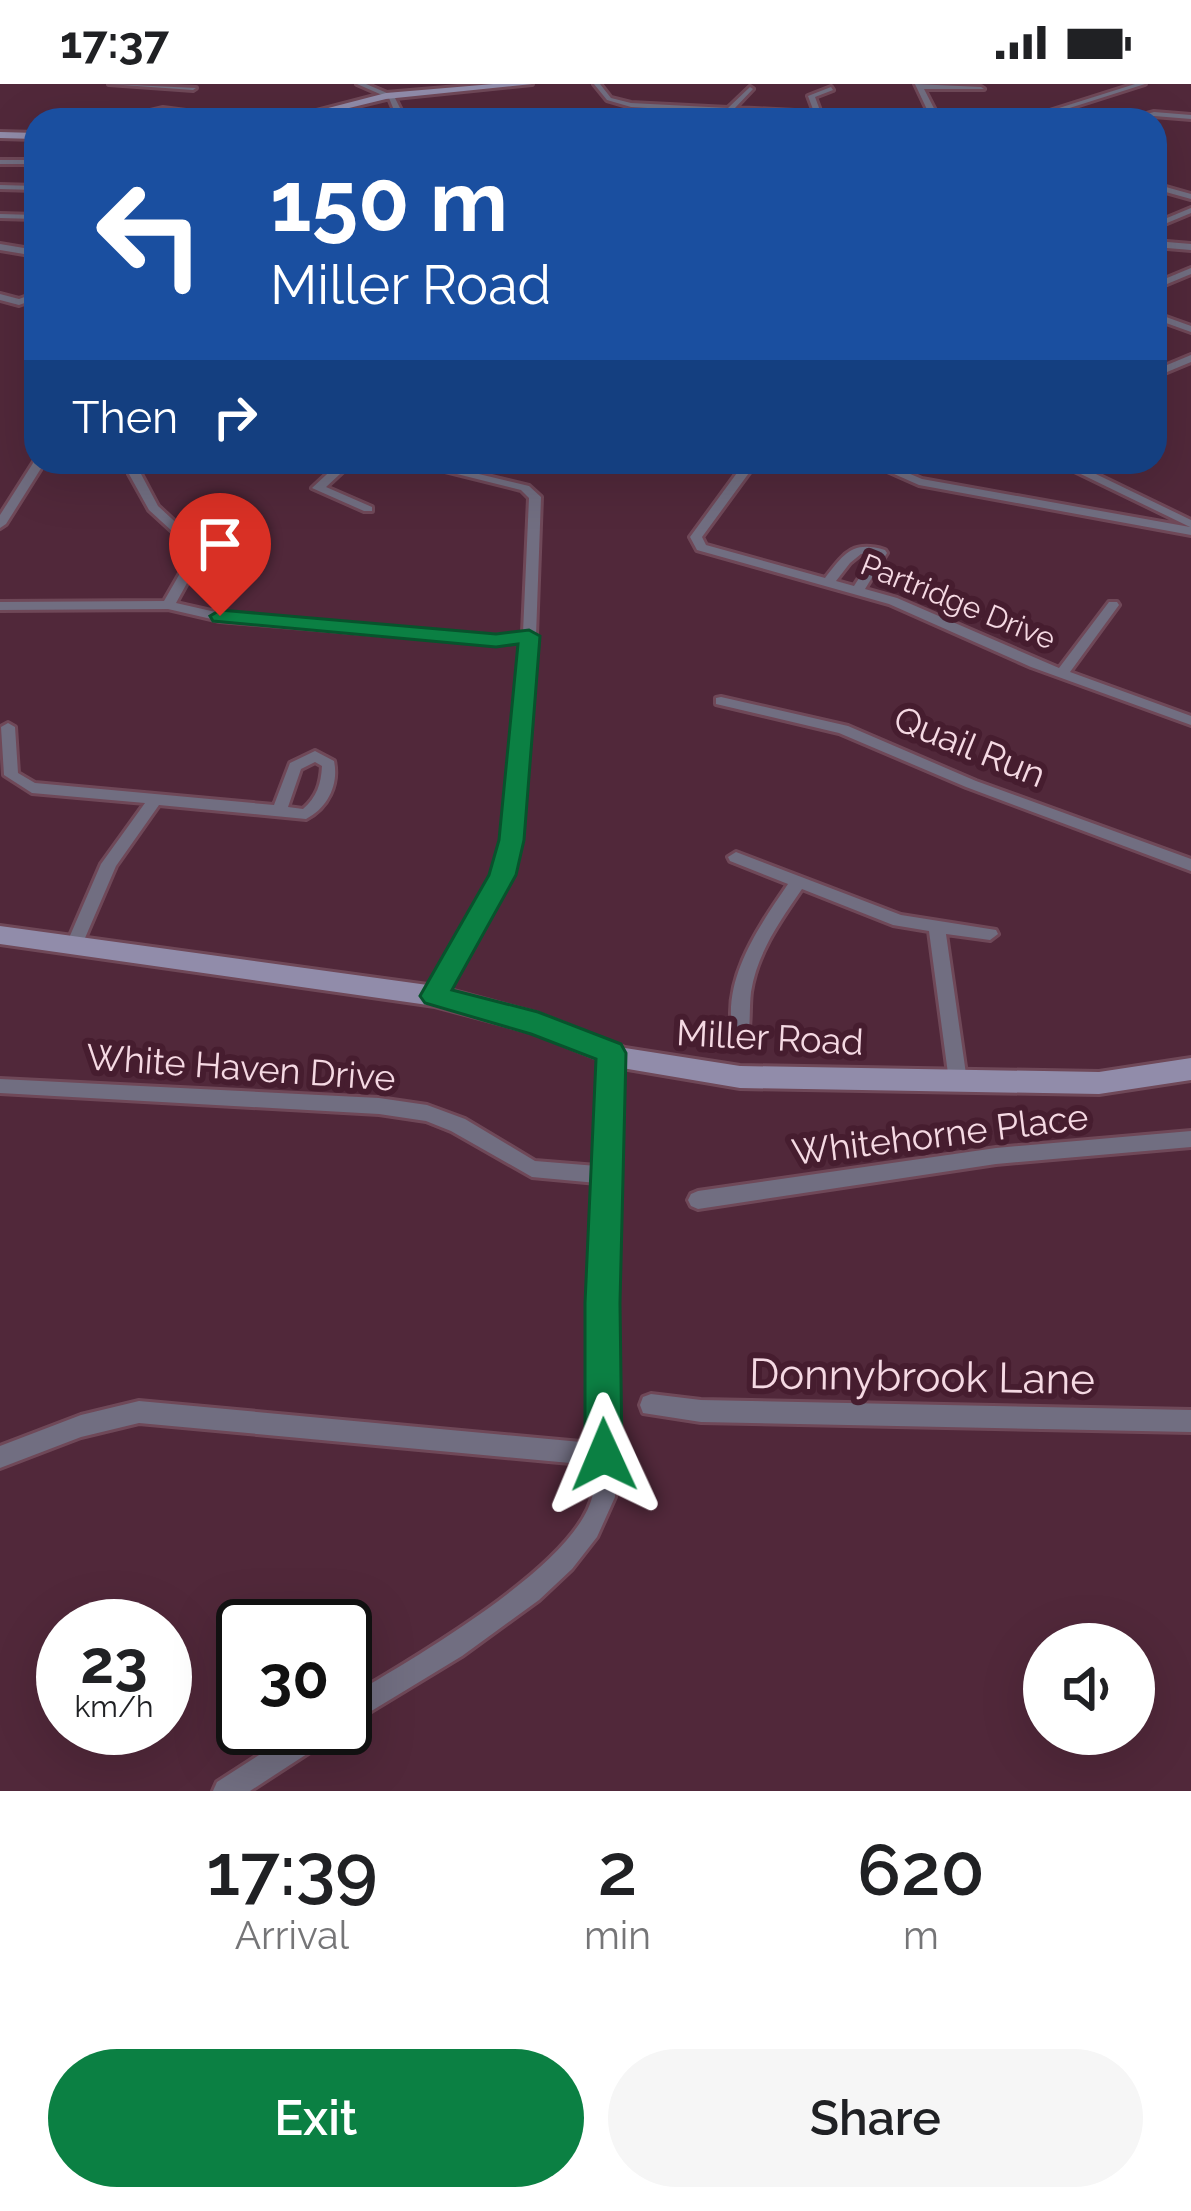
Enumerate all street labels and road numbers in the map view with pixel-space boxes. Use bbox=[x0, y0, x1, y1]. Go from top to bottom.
street label: Partridge Drive bbox=[856, 547, 1060, 656]
street label: Quail Run bbox=[888, 697, 1052, 795]
street label: Miller Road bbox=[675, 1011, 865, 1063]
street label: White Haven Drive bbox=[85, 1035, 397, 1099]
street label: Whitehorne Place bbox=[789, 1095, 1091, 1173]
street label: Donnybrook Lane bbox=[749, 1349, 1095, 1404]

